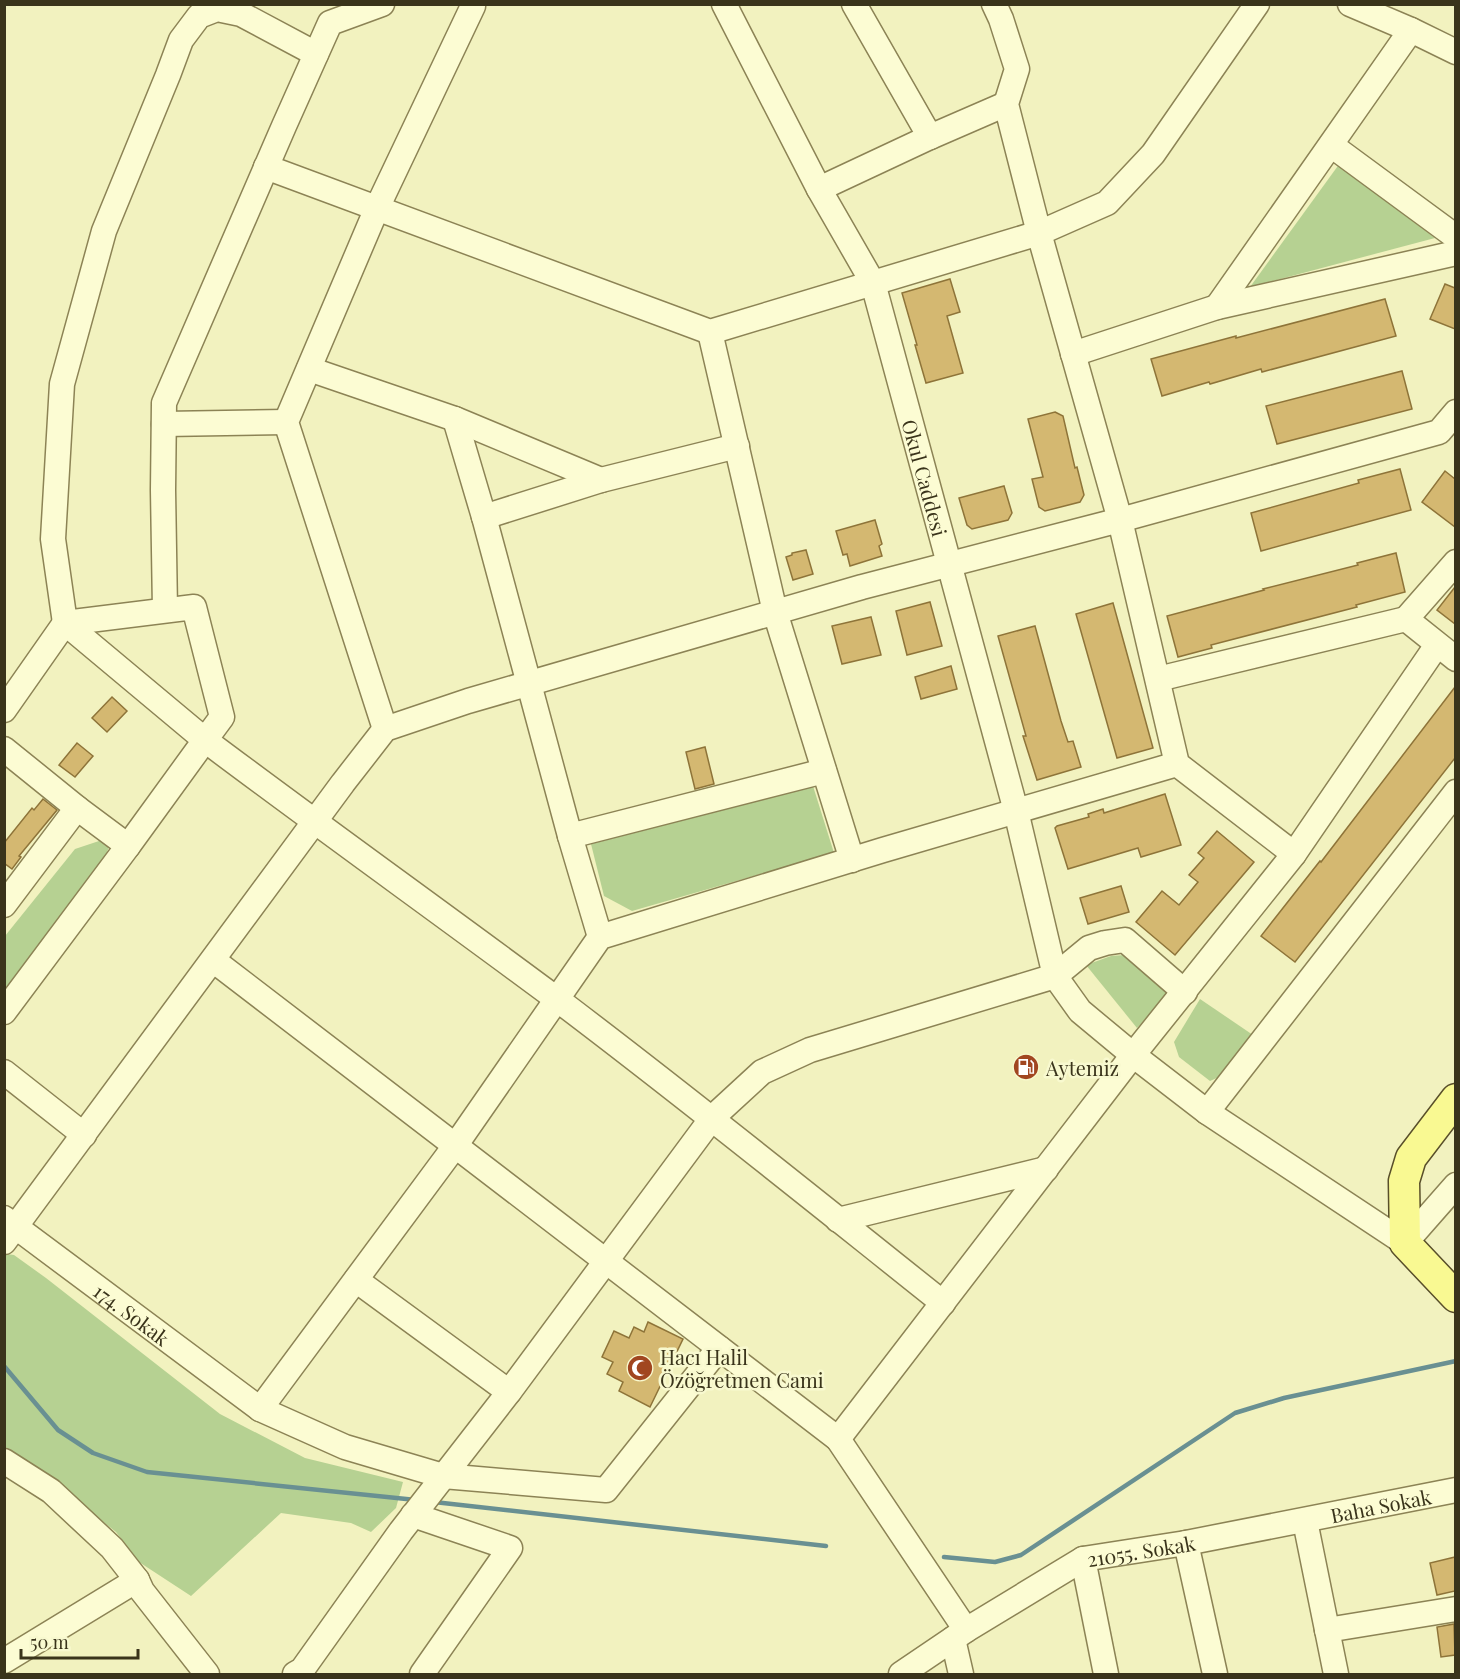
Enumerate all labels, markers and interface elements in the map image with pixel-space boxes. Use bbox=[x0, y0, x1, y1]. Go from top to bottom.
street label: Okul Caddesi bbox=[897, 416, 954, 539]
fuel station icon: Aytemiz bbox=[1011, 1052, 1041, 1082]
place label: Aytemiz bbox=[1045, 1054, 1119, 1081]
street label: 174. Sokak bbox=[89, 1277, 176, 1351]
place label: Hacı Halil Özöğretmen Cami bbox=[660, 1343, 824, 1393]
mosque icon: Hacı Halil Özöğretmen Cami bbox=[625, 1353, 655, 1383]
street label: Baha Sokak bbox=[1328, 1482, 1433, 1528]
street label: 21055. Sokak bbox=[1085, 1528, 1197, 1572]
scale bar bbox=[21, 1622, 138, 1660]
text: 50 m bbox=[30, 1630, 69, 1654]

